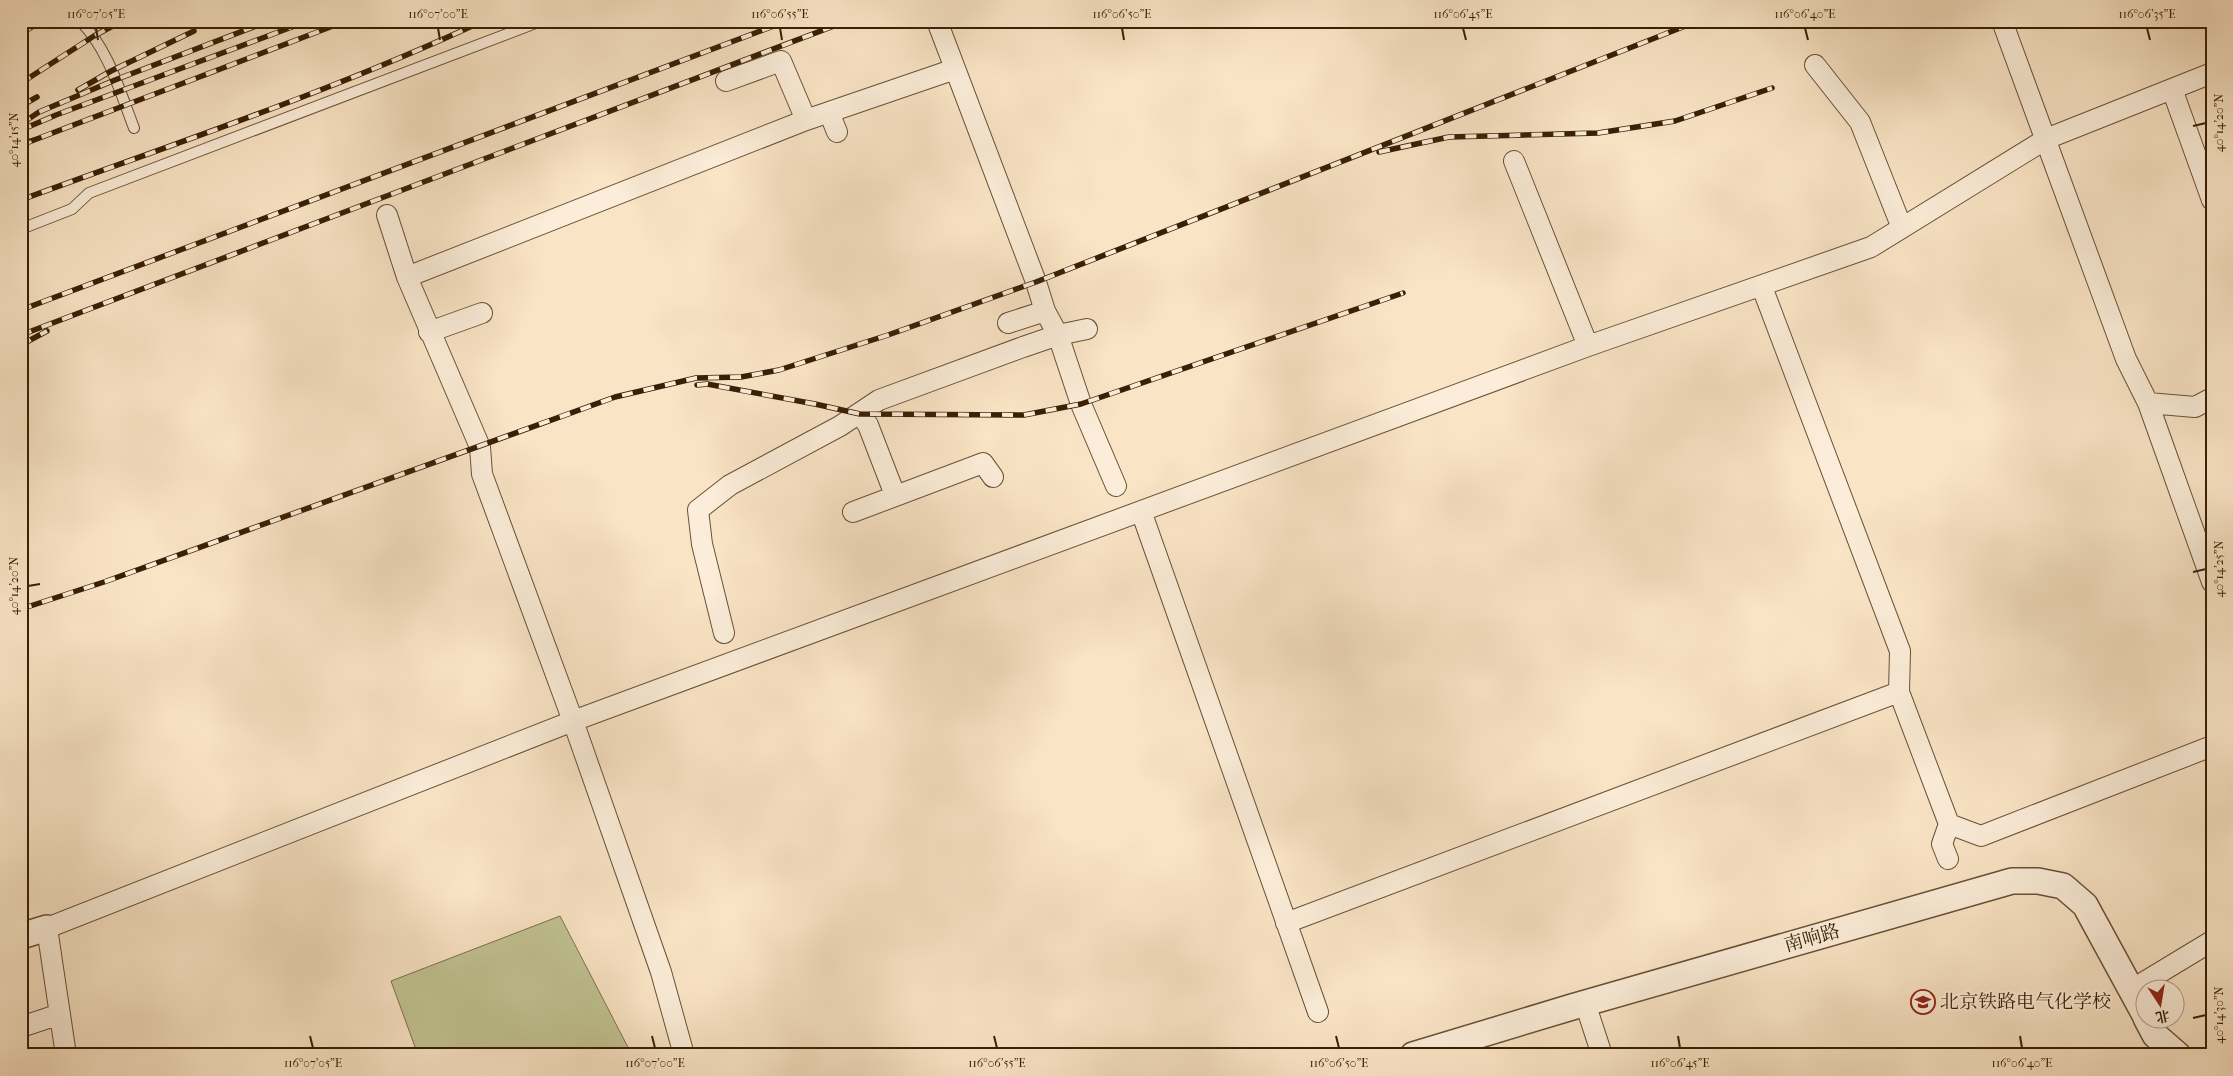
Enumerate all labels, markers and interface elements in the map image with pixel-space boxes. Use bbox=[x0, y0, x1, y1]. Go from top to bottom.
text: 116°07'05"E bbox=[67, 7, 125, 21]
text: 116°07'00"E bbox=[408, 7, 468, 21]
text: 116°06'55"E bbox=[751, 7, 809, 21]
text: 116°06'50"E bbox=[1093, 7, 1151, 21]
text: 116°06'45"E bbox=[1433, 7, 1493, 21]
text: 116°06'40"E bbox=[1775, 7, 1835, 21]
text: 116°06'35"E bbox=[2118, 7, 2176, 21]
text: 40°14'20"N bbox=[2212, 94, 2226, 152]
text: 40°14'15"N bbox=[7, 112, 21, 168]
text: 40°14'25"N bbox=[2212, 540, 2226, 598]
text: 40°14'20"N bbox=[7, 557, 21, 615]
street label: 南响路 bbox=[1782, 920, 1842, 956]
north arrow bbox=[2136, 978, 2186, 1028]
text: 40°14'30"N bbox=[2212, 986, 2226, 1044]
school or university icon: 北京铁路电气化学校 bbox=[1910, 989, 1936, 1015]
place label: 北京铁路电气化学校 bbox=[1940, 991, 2111, 1013]
text: 北 bbox=[2154, 1006, 2171, 1026]
text: 116°07'05"E bbox=[284, 1056, 342, 1070]
text: 116°07'00"E bbox=[625, 1056, 685, 1070]
text: 116°06'55"E bbox=[968, 1056, 1026, 1070]
text: 116°06'50"E bbox=[1310, 1056, 1368, 1070]
text: 116°06'45"E bbox=[1650, 1056, 1710, 1070]
text: 116°06'40"E bbox=[1992, 1056, 2052, 1070]

